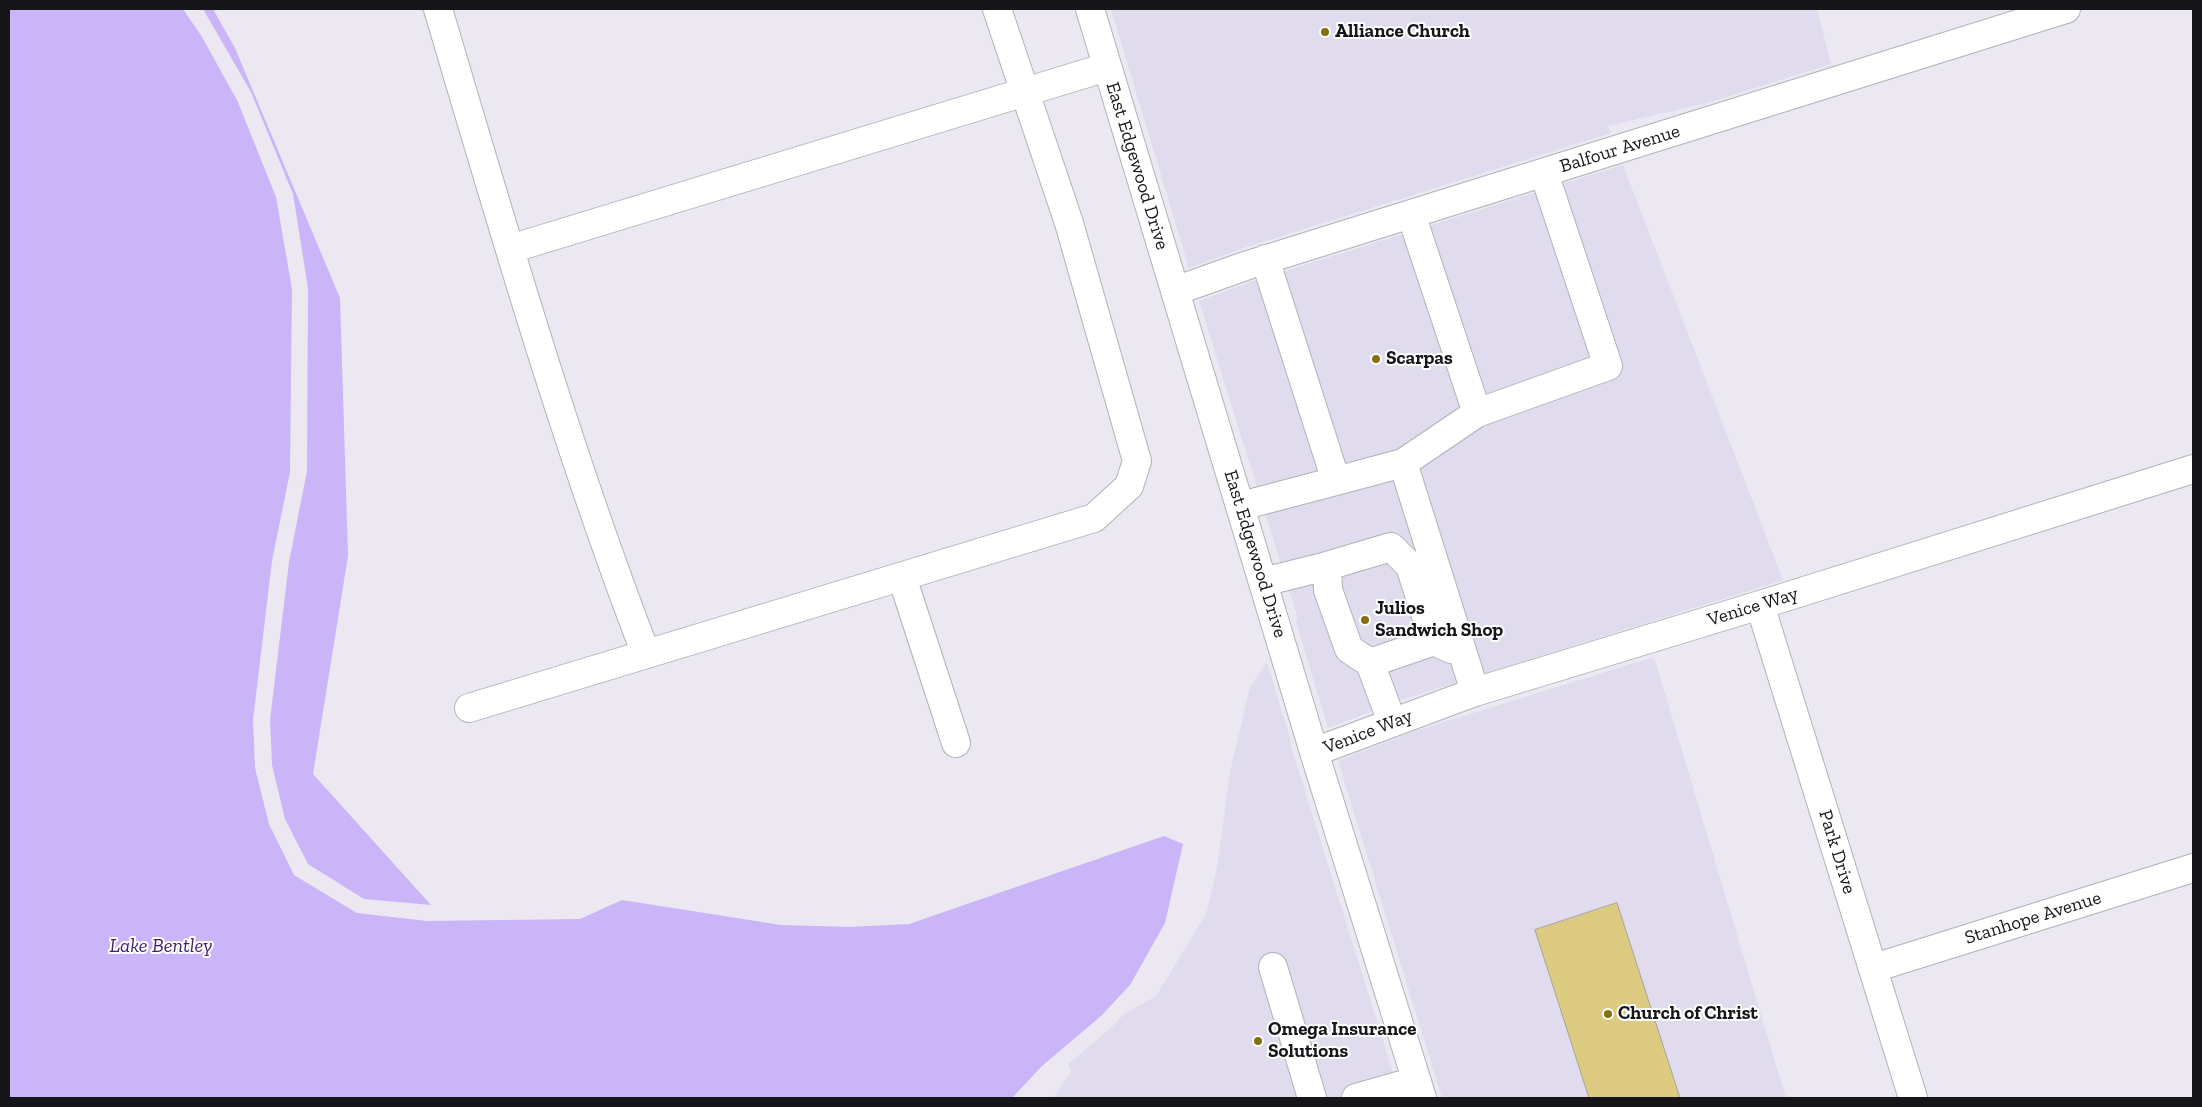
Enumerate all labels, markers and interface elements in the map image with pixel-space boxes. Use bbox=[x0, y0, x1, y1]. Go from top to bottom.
place label: Alliance Church bbox=[1335, 21, 1470, 43]
marker: Alliance Church bbox=[1319, 26, 1331, 38]
street label: East Edgewood Drive bbox=[1101, 79, 1173, 253]
street label: Balfour Avenue bbox=[1557, 120, 1683, 178]
place label: Scarpas bbox=[1386, 348, 1453, 370]
marker: Scarpas bbox=[1370, 353, 1382, 365]
street label: East Edgewood Drive bbox=[1219, 467, 1291, 641]
street label: Venice Way bbox=[1705, 582, 1801, 632]
place label: Julios Sandwich Shop bbox=[1375, 598, 1503, 642]
marker: Julios Sandwich Shop bbox=[1359, 614, 1371, 626]
street label: Venice Way bbox=[1320, 705, 1416, 759]
street label: Park Drive bbox=[1813, 807, 1861, 897]
street label: Stanhope Avenue bbox=[1962, 886, 2104, 950]
water label: Lake Bentley bbox=[110, 934, 212, 958]
place label: Church of Christ bbox=[1618, 1003, 1758, 1025]
marker: Church of Christ bbox=[1602, 1008, 1614, 1020]
place label: Omega Insurance Solutions bbox=[1268, 1019, 1416, 1063]
marker: Omega Insurance Solutions bbox=[1252, 1035, 1264, 1047]

